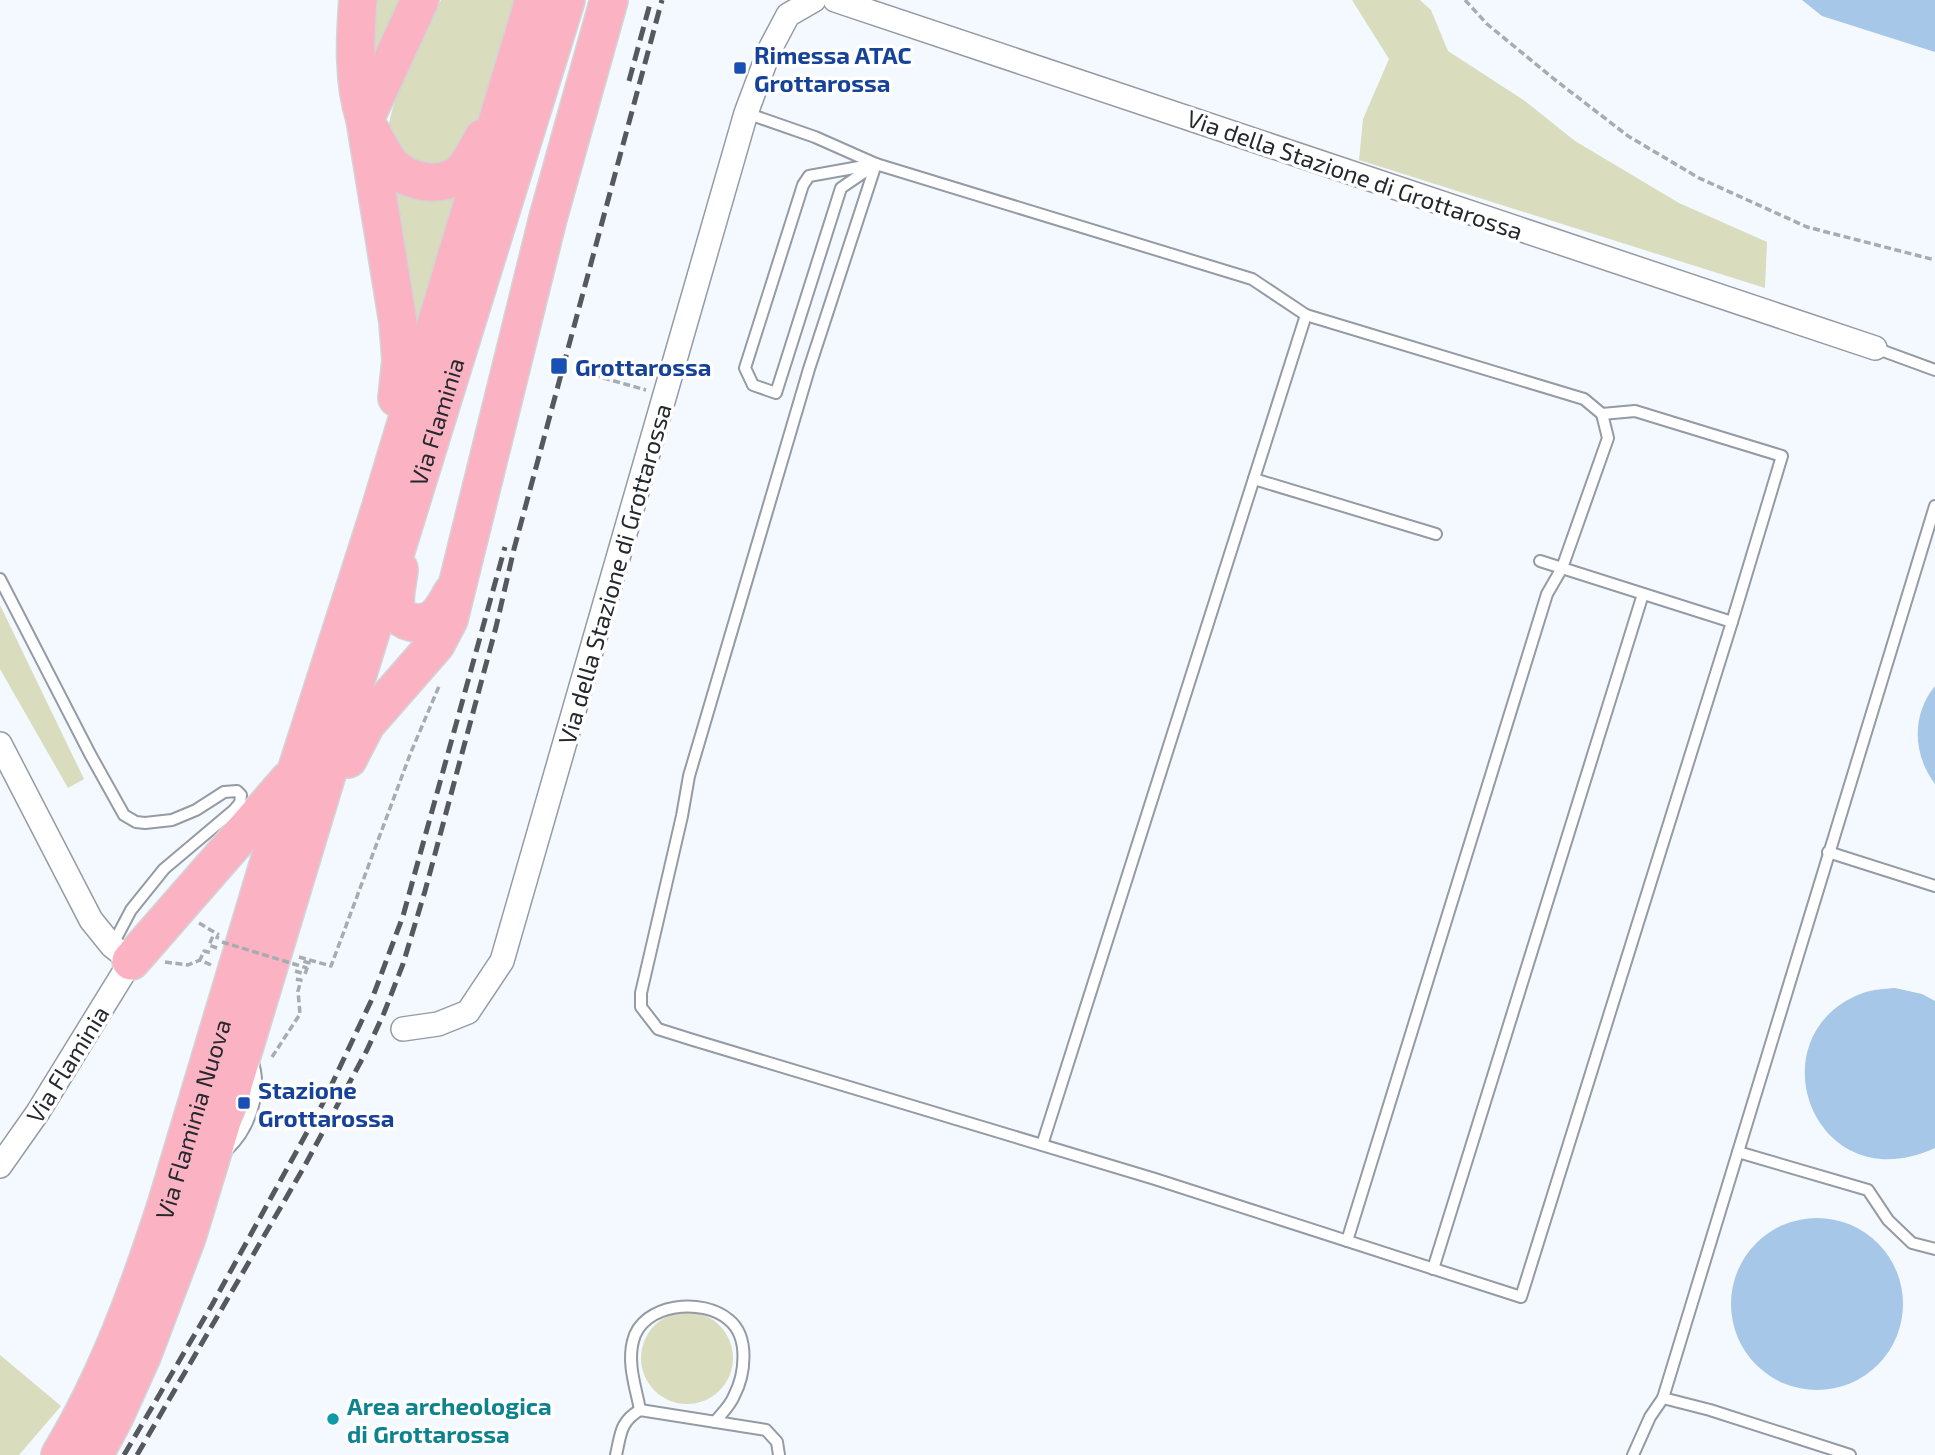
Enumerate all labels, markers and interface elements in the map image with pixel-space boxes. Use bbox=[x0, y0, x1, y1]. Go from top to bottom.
place label: Rimessa ATAC Grottarossa bbox=[754, 40, 912, 97]
marker: Rimessa ATAC Grottarossa bbox=[732, 60, 748, 76]
street label: Via della Stazione di Grottarossa bbox=[1183, 103, 1527, 245]
place label: Grottarossa bbox=[575, 352, 711, 381]
street label: Via Flaminia bbox=[402, 354, 469, 489]
marker: Grottarossa bbox=[549, 356, 569, 376]
street label: Via della Stazione di Grottarossa bbox=[551, 400, 677, 748]
street label: Via Flaminia bbox=[20, 1000, 114, 1128]
street label: Via Flaminia Nuova bbox=[148, 1015, 236, 1223]
place label: Stazione Grottarossa bbox=[258, 1075, 394, 1132]
marker: Stazione Grottarossa bbox=[236, 1095, 252, 1111]
place label: Area archeologica di Grottarossa bbox=[347, 1391, 552, 1448]
marker: Area archeologica di Grottarossa bbox=[325, 1411, 341, 1427]

